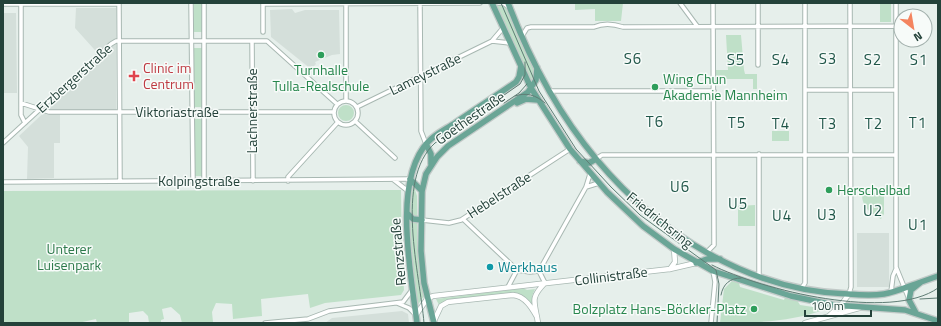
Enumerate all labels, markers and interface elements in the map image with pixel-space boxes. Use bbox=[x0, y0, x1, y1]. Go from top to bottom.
north arrow bbox=[893, 8, 933, 48]
text: N bbox=[911, 28, 926, 45]
street label: Erzbergerstraße bbox=[31, 38, 116, 117]
street label: Lameystraße bbox=[385, 47, 464, 100]
district label: S6 bbox=[624, 47, 642, 70]
district label: S3 bbox=[819, 47, 837, 70]
district label: S5 bbox=[727, 48, 745, 71]
district label: S4 bbox=[772, 48, 790, 71]
district label: S2 bbox=[864, 48, 882, 71]
district label: S1 bbox=[910, 48, 928, 71]
marker: Turnhalle Tulla-Realschule bbox=[316, 50, 326, 60]
place label: Clinic im Centrum bbox=[143, 57, 194, 94]
place label: Turnhalle Tulla-Realschule bbox=[273, 59, 369, 96]
street label: Lachnerstraße bbox=[241, 68, 262, 154]
place label: Wing Chun Akademie Mannheim bbox=[663, 68, 788, 105]
marker: Clinic im Centrum bbox=[128, 70, 140, 82]
marker: Wing Chun Akademie Mannheim bbox=[650, 82, 660, 92]
street label: Goethestraße bbox=[431, 86, 509, 149]
street label: Viktoriastraße bbox=[135, 101, 219, 122]
district label: T6 bbox=[646, 110, 664, 133]
district label: T5 bbox=[728, 111, 746, 134]
district label: T1 bbox=[909, 111, 927, 134]
district label: T4 bbox=[772, 112, 790, 135]
district label: T3 bbox=[819, 112, 837, 135]
district label: T2 bbox=[865, 112, 883, 135]
street label: Hebelstraße bbox=[463, 166, 535, 223]
street label: Kolpingstraße bbox=[158, 170, 240, 191]
district label: U6 bbox=[670, 175, 690, 198]
place label: Herschelbad bbox=[837, 179, 911, 200]
marker: Herschelbad bbox=[824, 185, 834, 195]
street label: Friedrichsring bbox=[623, 186, 698, 253]
district label: U5 bbox=[728, 192, 748, 215]
district label: U2 bbox=[863, 199, 883, 222]
district label: U3 bbox=[817, 203, 837, 226]
district label: U4 bbox=[772, 204, 792, 227]
district label: U1 bbox=[908, 213, 928, 236]
street label: Renzstraße bbox=[384, 217, 411, 287]
park label: Unterer Luisenpark bbox=[37, 238, 101, 275]
place label: Werkhaus bbox=[498, 256, 557, 277]
street label: Collinistraße bbox=[573, 261, 649, 290]
marker: Werkhaus bbox=[485, 262, 495, 272]
scale bar bbox=[805, 292, 871, 318]
text: 100 m bbox=[811, 296, 844, 315]
place label: Bolzplatz Hans-Böckler-Platz bbox=[573, 298, 746, 319]
marker: Bolzplatz Hans-Böckler-Platz bbox=[749, 304, 759, 314]

